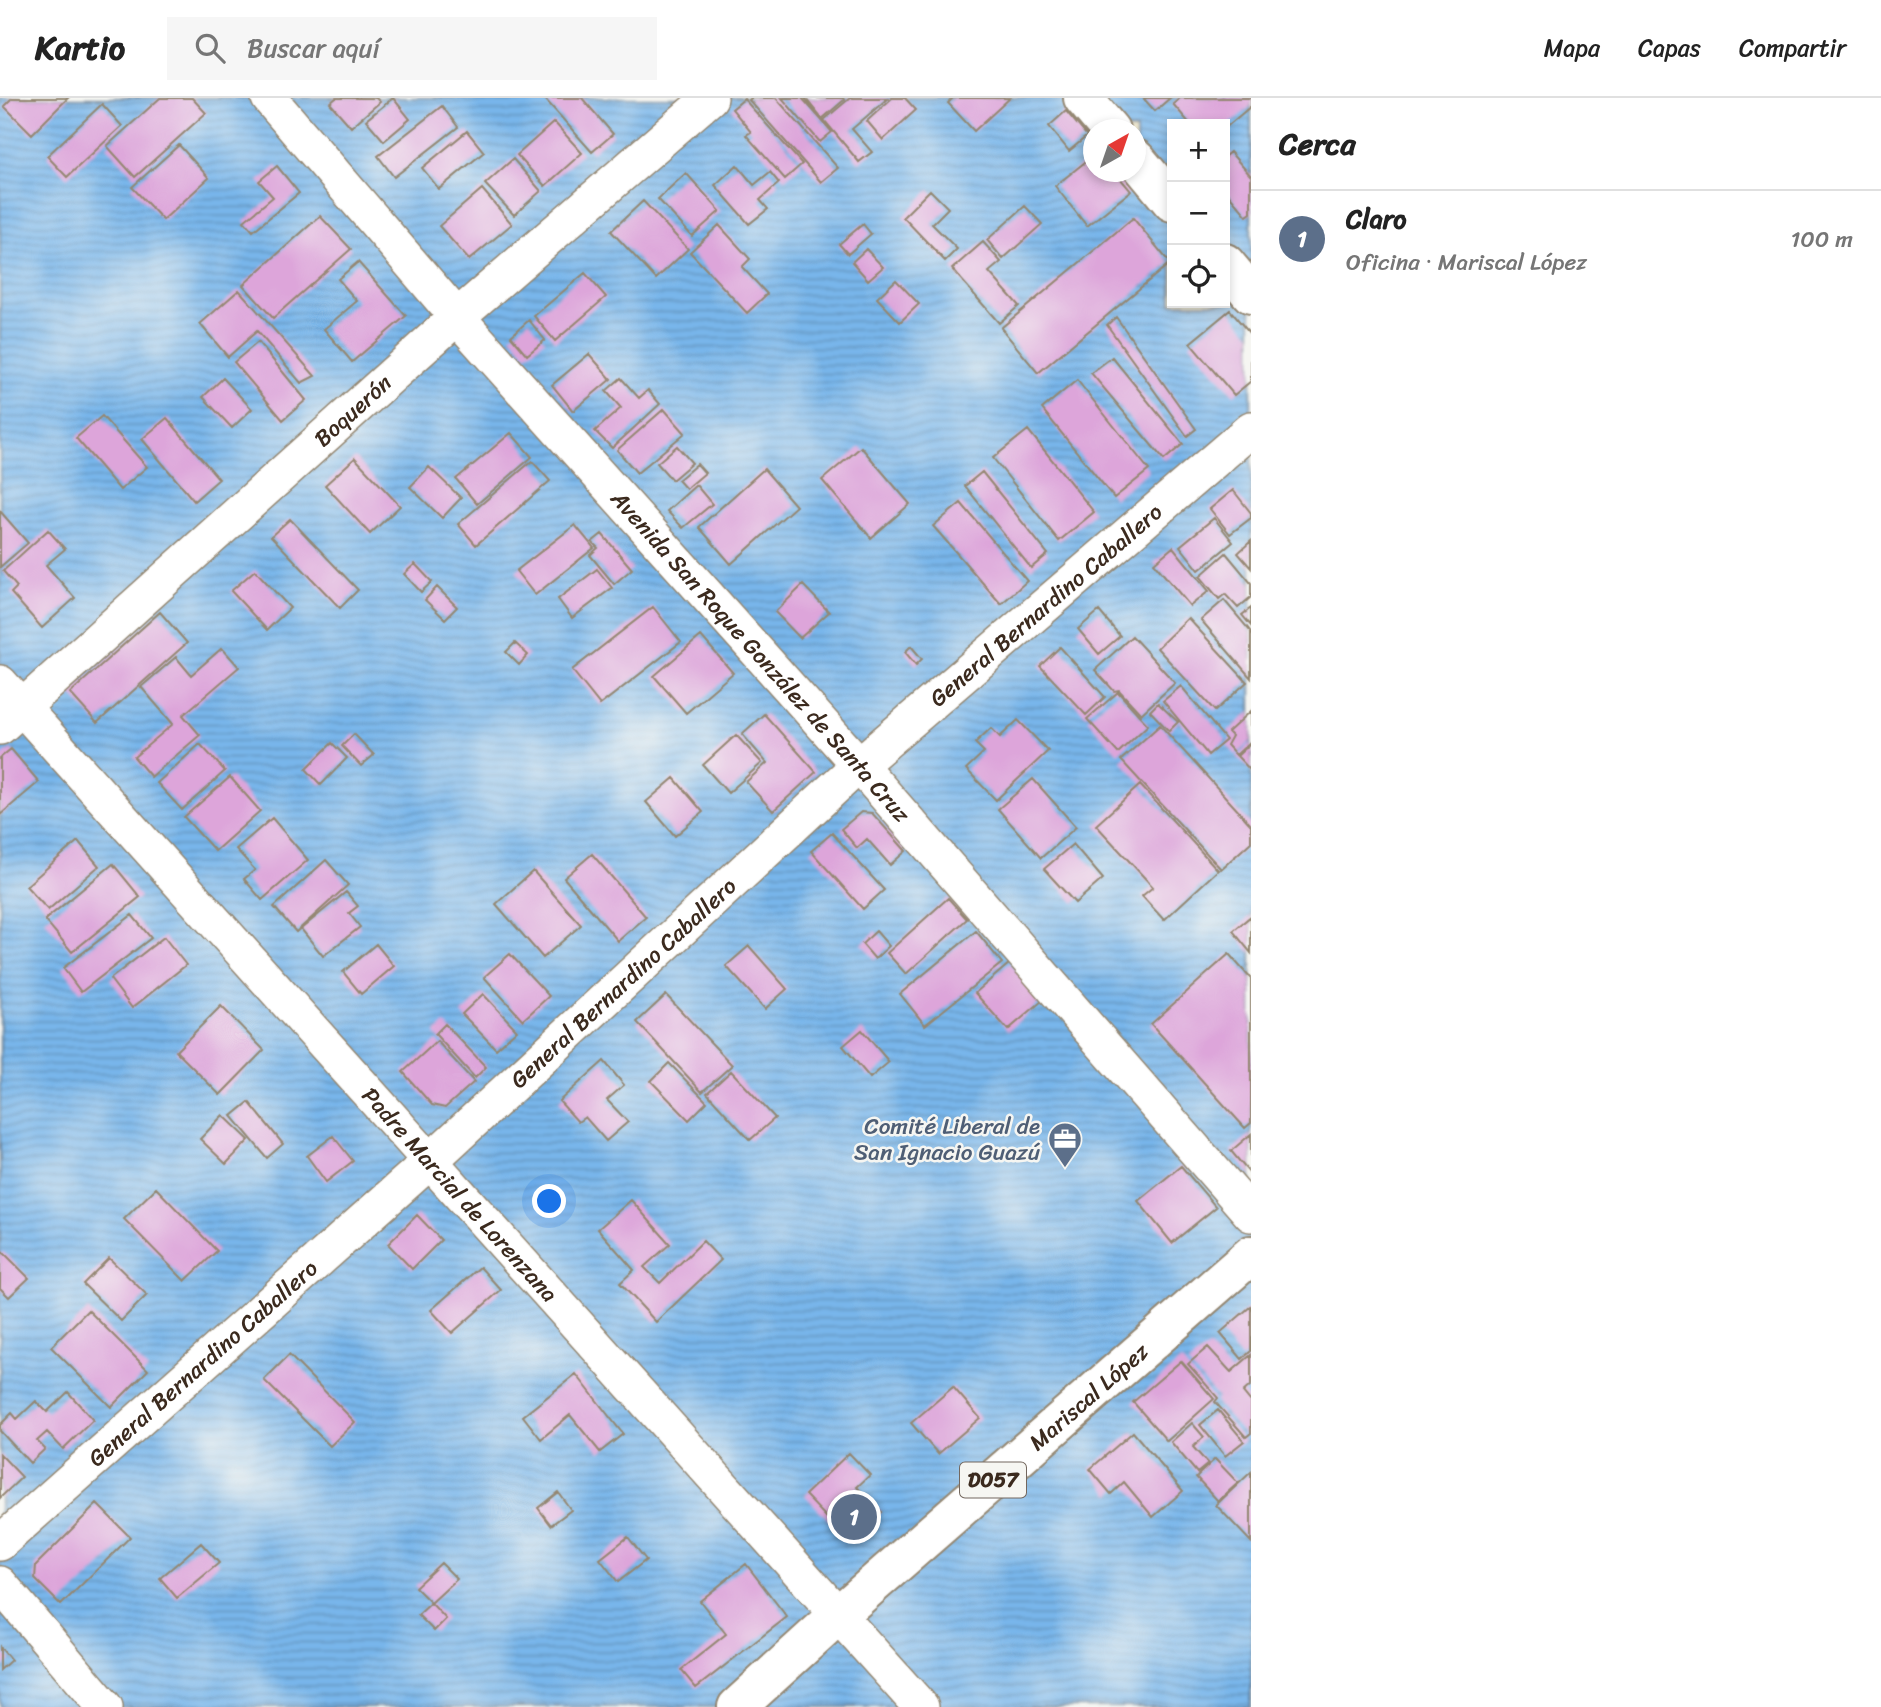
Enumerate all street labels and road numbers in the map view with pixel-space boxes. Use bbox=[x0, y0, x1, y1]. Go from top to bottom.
street label: Boquerón bbox=[304, 363, 402, 457]
street label: Avenida San Roque González de Santa Cruz bbox=[600, 480, 922, 833]
street label: General Bernardino Caballero bbox=[919, 492, 1172, 717]
street label: General Bernardino Caballero bbox=[500, 867, 747, 1099]
street label: Padre Marcial de Lorenzana bbox=[352, 1077, 569, 1312]
street label: General Bernardino Caballero bbox=[78, 1249, 328, 1477]
street label: Mariscal López bbox=[1019, 1332, 1158, 1461]
road number: D057 bbox=[960, 1462, 1026, 1498]

